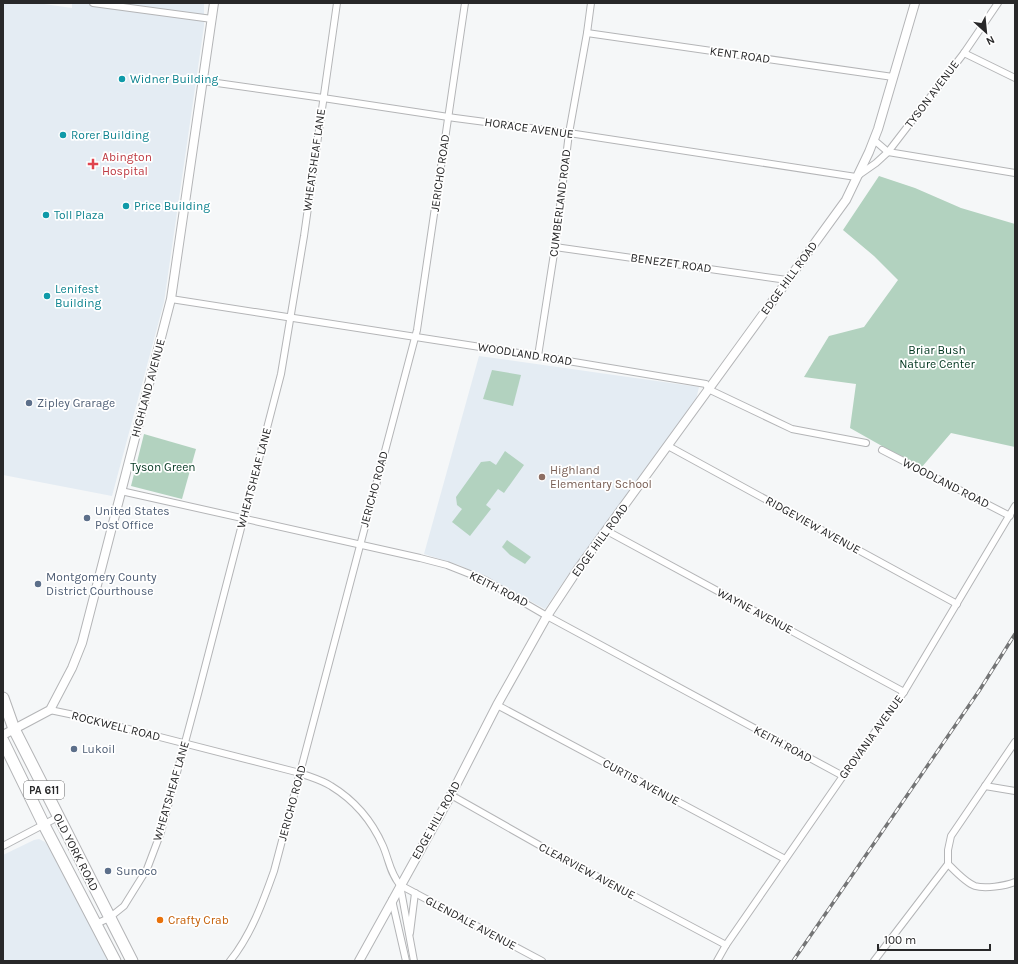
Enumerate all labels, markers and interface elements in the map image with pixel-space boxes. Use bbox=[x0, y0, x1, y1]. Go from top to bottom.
north arrow bbox=[966, 12, 1006, 52]
text: N bbox=[984, 33, 997, 48]
street label: KENT ROAD bbox=[709, 44, 771, 66]
street label: TYSON AVENUE bbox=[902, 57, 962, 131]
place label: Widner Building bbox=[130, 72, 219, 86]
marker: Widner Building bbox=[117, 74, 127, 84]
street label: WHEATSHEAF LANE bbox=[300, 108, 328, 212]
street label: HORACE AVENUE bbox=[484, 115, 574, 141]
place label: Rorer Building bbox=[71, 128, 149, 142]
marker: Rorer Building bbox=[58, 130, 68, 140]
street label: JERICHO ROAD bbox=[428, 133, 452, 213]
street label: CUMBERLAND ROAD bbox=[546, 148, 574, 258]
place label: Abington Hospital bbox=[102, 150, 152, 178]
marker: Abington Hospital bbox=[87, 158, 99, 170]
place label: Price Building bbox=[134, 199, 210, 213]
marker: Price Building bbox=[121, 201, 131, 211]
place label: Toll Plaza bbox=[54, 208, 104, 222]
marker: Toll Plaza bbox=[41, 210, 51, 220]
street label: EDGE HILL ROAD bbox=[758, 238, 820, 317]
street label: BENEZET ROAD bbox=[630, 250, 713, 276]
place label: Lenifest Building bbox=[55, 282, 102, 310]
marker: Lenifest Building bbox=[42, 291, 52, 301]
street label: HIGHLAND AVENUE bbox=[128, 337, 168, 439]
street label: WOODLAND ROAD bbox=[477, 340, 573, 368]
park label: Briar Bush Nature Center bbox=[899, 343, 976, 371]
place label: Zipley Grarage bbox=[37, 396, 115, 410]
marker: Zipley Grarage bbox=[24, 398, 34, 408]
street label: WHEATSHEAF LANE bbox=[234, 426, 274, 530]
street label: JERICHO ROAD bbox=[357, 449, 391, 529]
street label: WOODLAND ROAD bbox=[900, 455, 992, 511]
park label: Tyson Green bbox=[130, 460, 196, 474]
place label: Highland Elementary School bbox=[550, 463, 652, 491]
marker: Highland Elementary School bbox=[537, 472, 547, 482]
street label: RIDGEVIEW AVENUE bbox=[763, 493, 863, 557]
street label: EDGE HILL ROAD bbox=[569, 500, 631, 579]
place label: United States Post Office bbox=[95, 504, 170, 532]
marker: United States Post Office bbox=[82, 513, 92, 523]
street label: KEITH ROAD bbox=[467, 568, 531, 610]
place label: Montgomery County District Courthouse bbox=[46, 570, 157, 598]
marker: Montgomery County District Courthouse bbox=[33, 579, 43, 589]
street label: WAYNE AVENUE bbox=[715, 585, 795, 637]
street label: GROVANIA AVENUE bbox=[836, 692, 906, 782]
street label: ROCKWELL ROAD bbox=[70, 708, 162, 744]
street label: KEITH ROAD bbox=[751, 723, 815, 765]
street label: WHEATSHEAF LANE bbox=[150, 739, 192, 843]
place label: Lukoil bbox=[82, 742, 115, 756]
marker: Lukoil bbox=[69, 744, 79, 754]
street label: CURTIS AVENUE bbox=[600, 756, 682, 808]
street label: JERICHO ROAD bbox=[275, 763, 309, 843]
street label: EDGE HILL ROAD bbox=[409, 778, 463, 862]
road number: PA 611 bbox=[24, 781, 64, 799]
street label: OLD YORK ROAD bbox=[50, 811, 102, 893]
street label: CLEARVIEW AVENUE bbox=[536, 840, 638, 902]
place label: Sunoco bbox=[116, 864, 157, 878]
marker: Sunoco bbox=[103, 866, 113, 876]
street label: GLENDALE AVENUE bbox=[423, 893, 519, 953]
place label: Crafty Crab bbox=[168, 913, 229, 927]
marker: Crafty Crab bbox=[155, 915, 165, 925]
scale bar bbox=[878, 926, 990, 952]
text: 100 m bbox=[884, 933, 916, 947]

